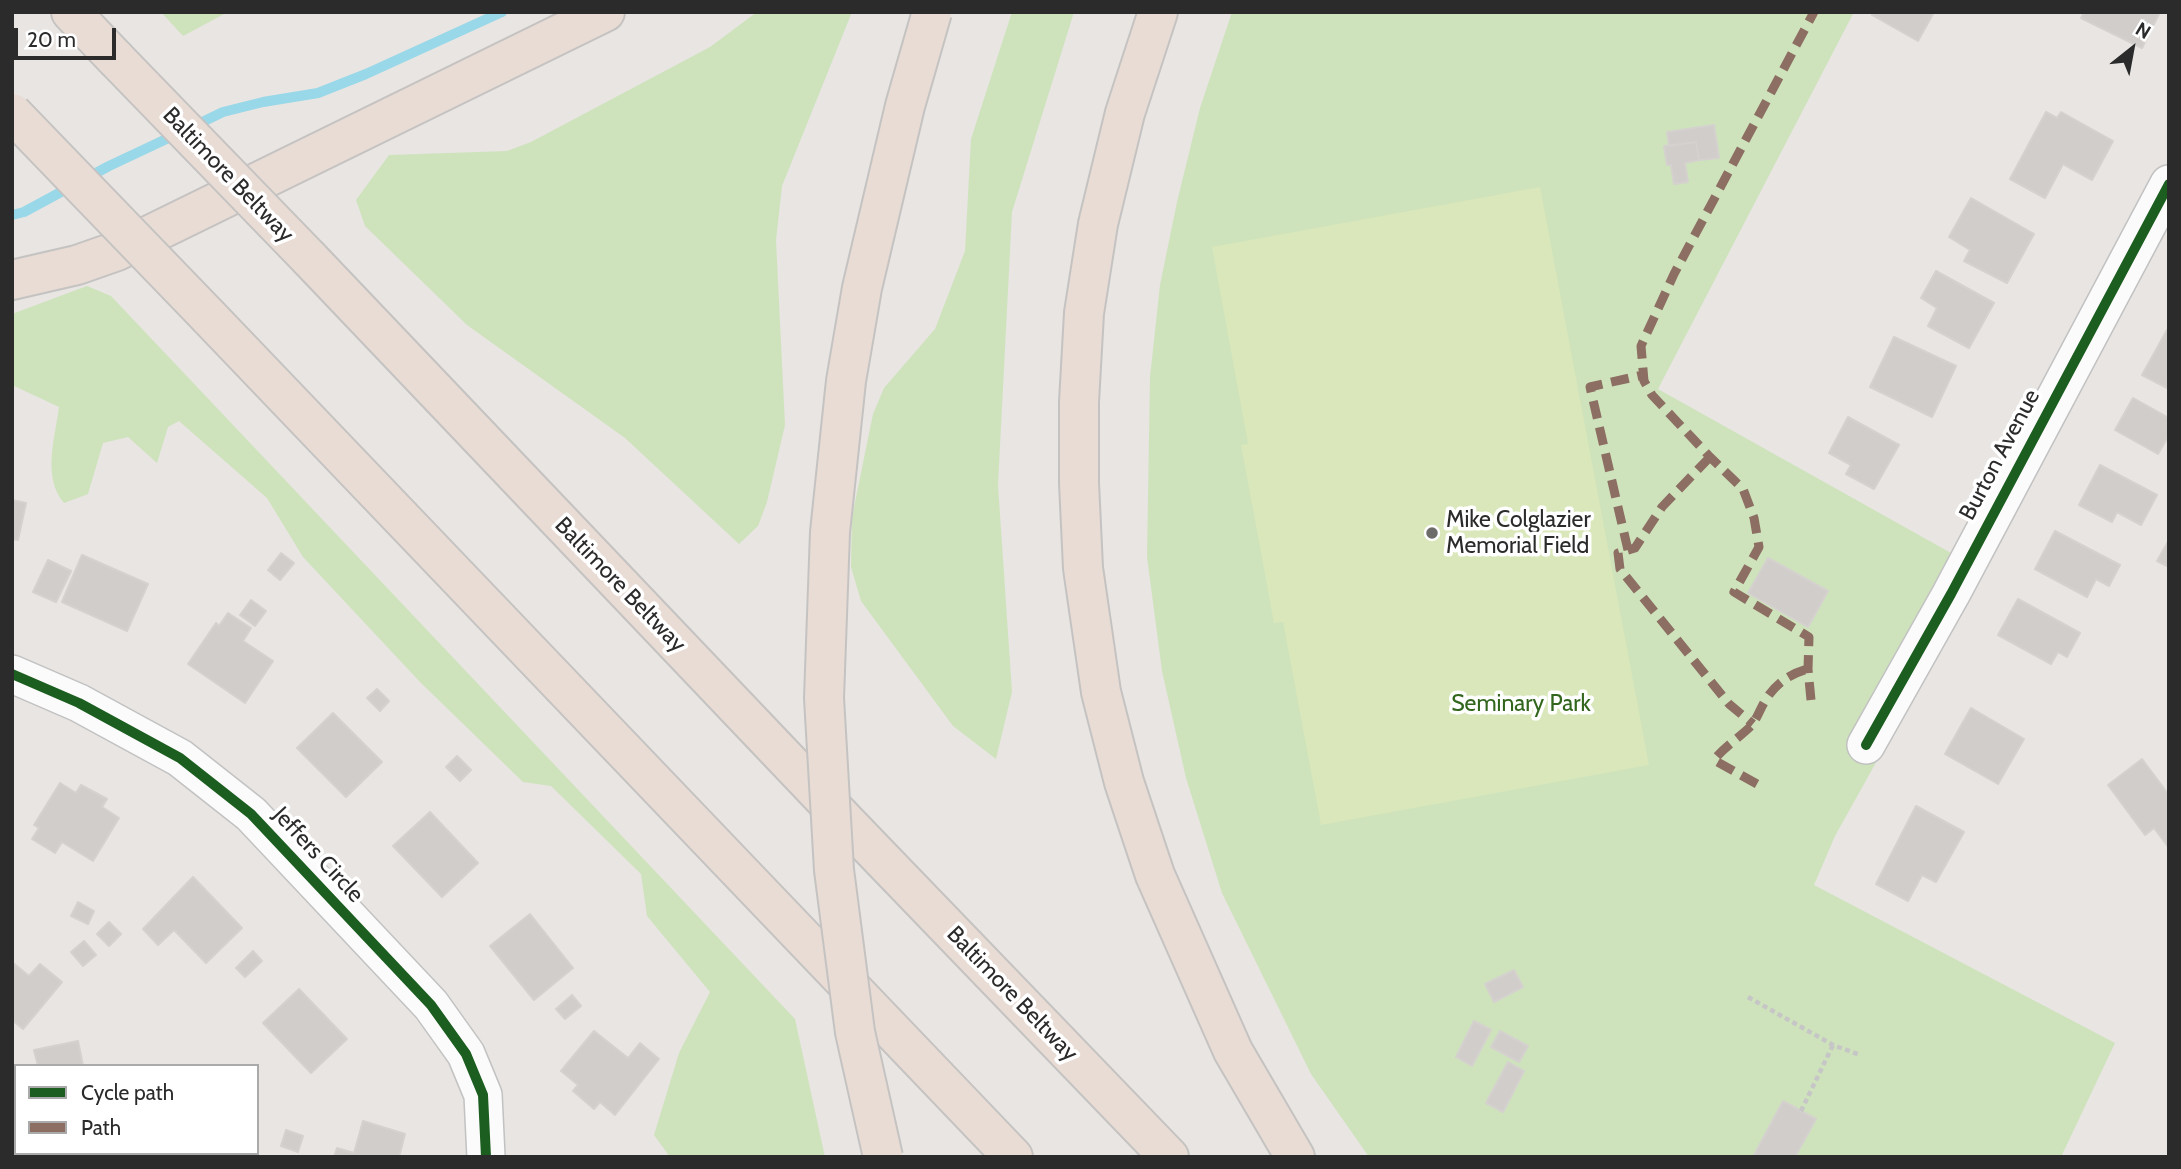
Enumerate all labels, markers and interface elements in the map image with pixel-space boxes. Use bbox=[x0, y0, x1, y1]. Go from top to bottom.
scale bar bbox=[18, 14, 119, 58]
north arrow bbox=[2097, 14, 2167, 84]
text: N bbox=[2131, 17, 2155, 44]
text: 20 m bbox=[27, 27, 76, 52]
street label: Baltimore Beltway bbox=[157, 102, 299, 248]
street label: Burton Avenue bbox=[1954, 385, 2046, 525]
place label: Mike Colglazier Memorial Field bbox=[1446, 506, 1591, 560]
street label: Baltimore Beltway bbox=[549, 512, 691, 658]
marker: Mike Colglazier Memorial Field bbox=[1424, 525, 1440, 541]
park label: Seminary Park bbox=[1451, 690, 1591, 718]
street label: Jeffers Circle bbox=[267, 802, 369, 908]
street label: Baltimore Beltway bbox=[941, 921, 1083, 1067]
legend bbox=[14, 1064, 259, 1155]
text: Cycle path bbox=[81, 1080, 174, 1105]
text: Path bbox=[81, 1115, 121, 1140]

